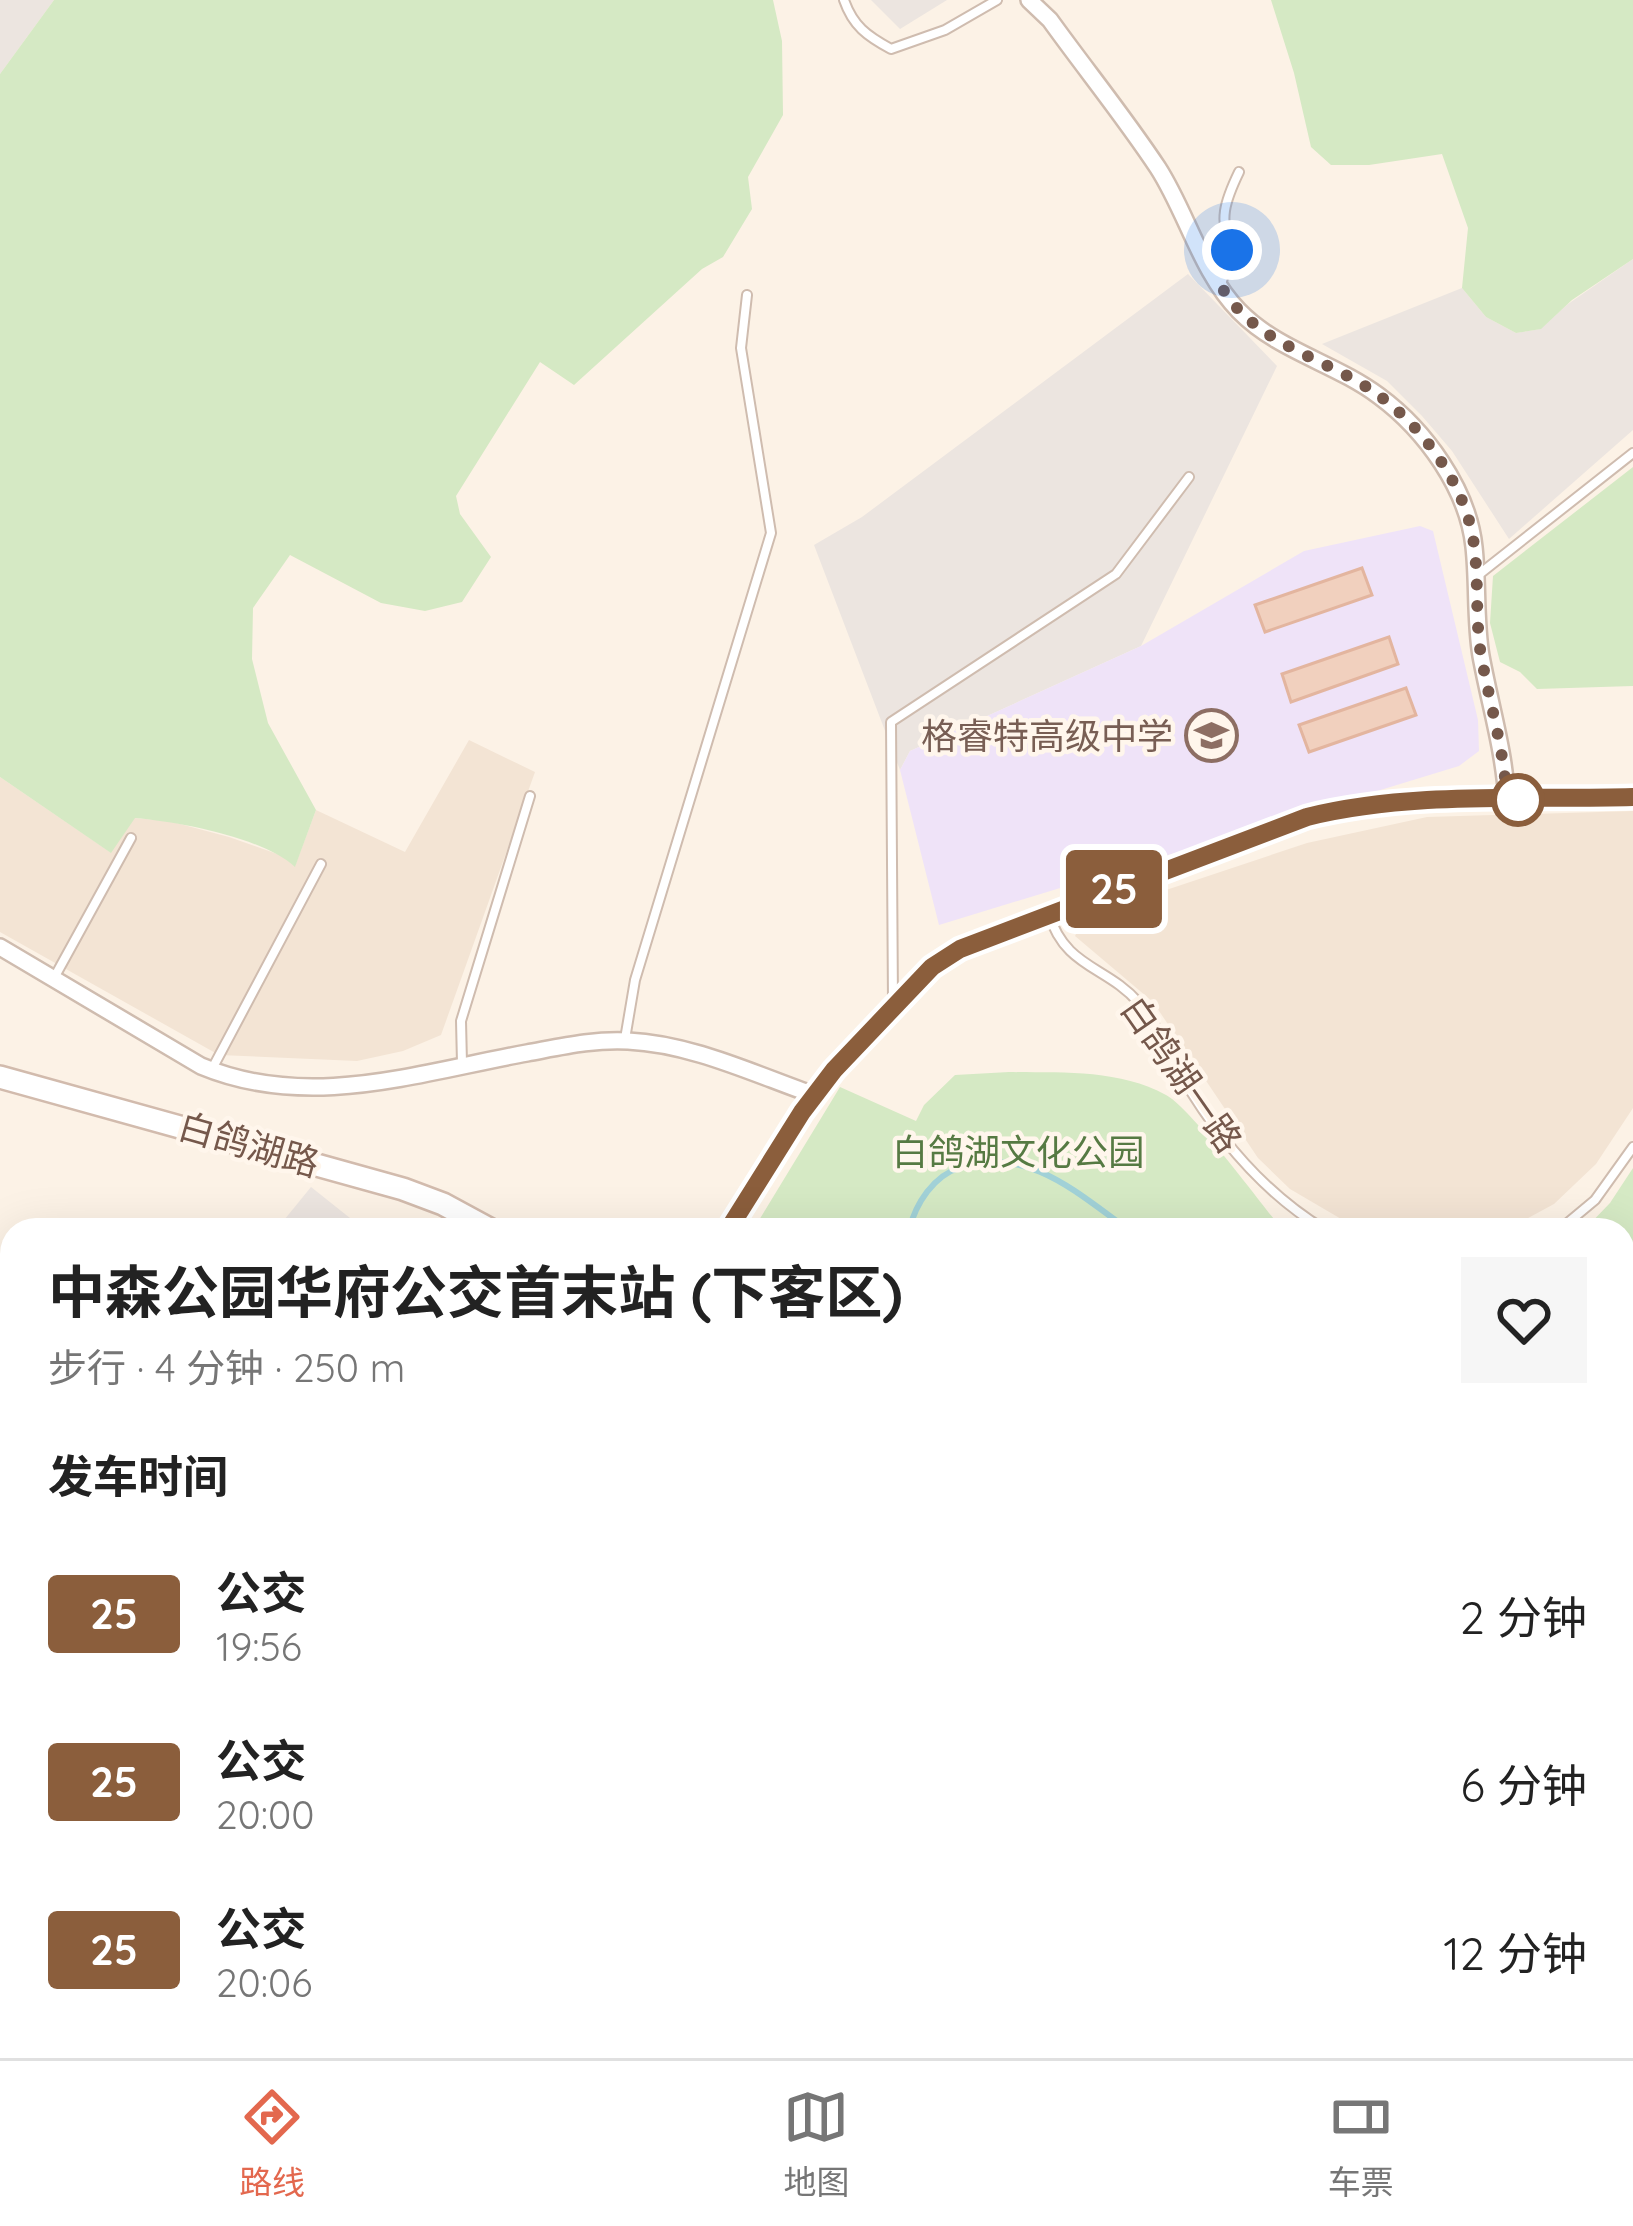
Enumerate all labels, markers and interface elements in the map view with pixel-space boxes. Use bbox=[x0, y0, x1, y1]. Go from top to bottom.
your location bbox=[1202, 220, 1262, 280]
school or university icon: 格睿特高级中学 bbox=[1184, 707, 1240, 763]
place label: 格睿特高级中学 bbox=[921, 713, 1173, 758]
unlabelled marker bbox=[1493, 775, 1543, 825]
line badge: 25 bbox=[1060, 850, 1168, 928]
text: 25 bbox=[1090, 862, 1138, 915]
street label: 白鸽湖一路 bbox=[1112, 987, 1252, 1161]
street label: 白鸽湖路 bbox=[174, 1103, 324, 1185]
park label: 白鸽湖文化公园 bbox=[892, 1129, 1144, 1174]
text: 中森公园华府公交首末站 (下客区) bbox=[48, 1256, 903, 1327]
button: heart bbox=[1461, 1257, 1587, 1383]
text: 步行 · 4 分钟 · 250 m bbox=[48, 1343, 405, 1392]
text: 发车时间 bbox=[48, 1448, 228, 1504]
text: 公交 bbox=[216, 1564, 306, 1620]
text: 25 bbox=[90, 1587, 138, 1640]
text: 2 分钟 bbox=[1460, 1589, 1587, 1645]
text: 19:56 bbox=[216, 1622, 302, 1671]
text: 公交 bbox=[216, 1732, 306, 1788]
text: 25 bbox=[90, 1755, 138, 1808]
text: 6 分钟 bbox=[1461, 1757, 1587, 1813]
text: 20:00 bbox=[216, 1790, 315, 1839]
text: 公交 bbox=[216, 1900, 306, 1956]
text: 25 bbox=[90, 1923, 138, 1976]
text: 12 分钟 bbox=[1443, 1925, 1587, 1981]
text: 20:06 bbox=[216, 1958, 312, 2007]
tab: 路线 bbox=[239, 2084, 305, 2204]
tab: 地图 bbox=[783, 2084, 849, 2204]
tab: 车票 bbox=[1328, 2084, 1394, 2204]

